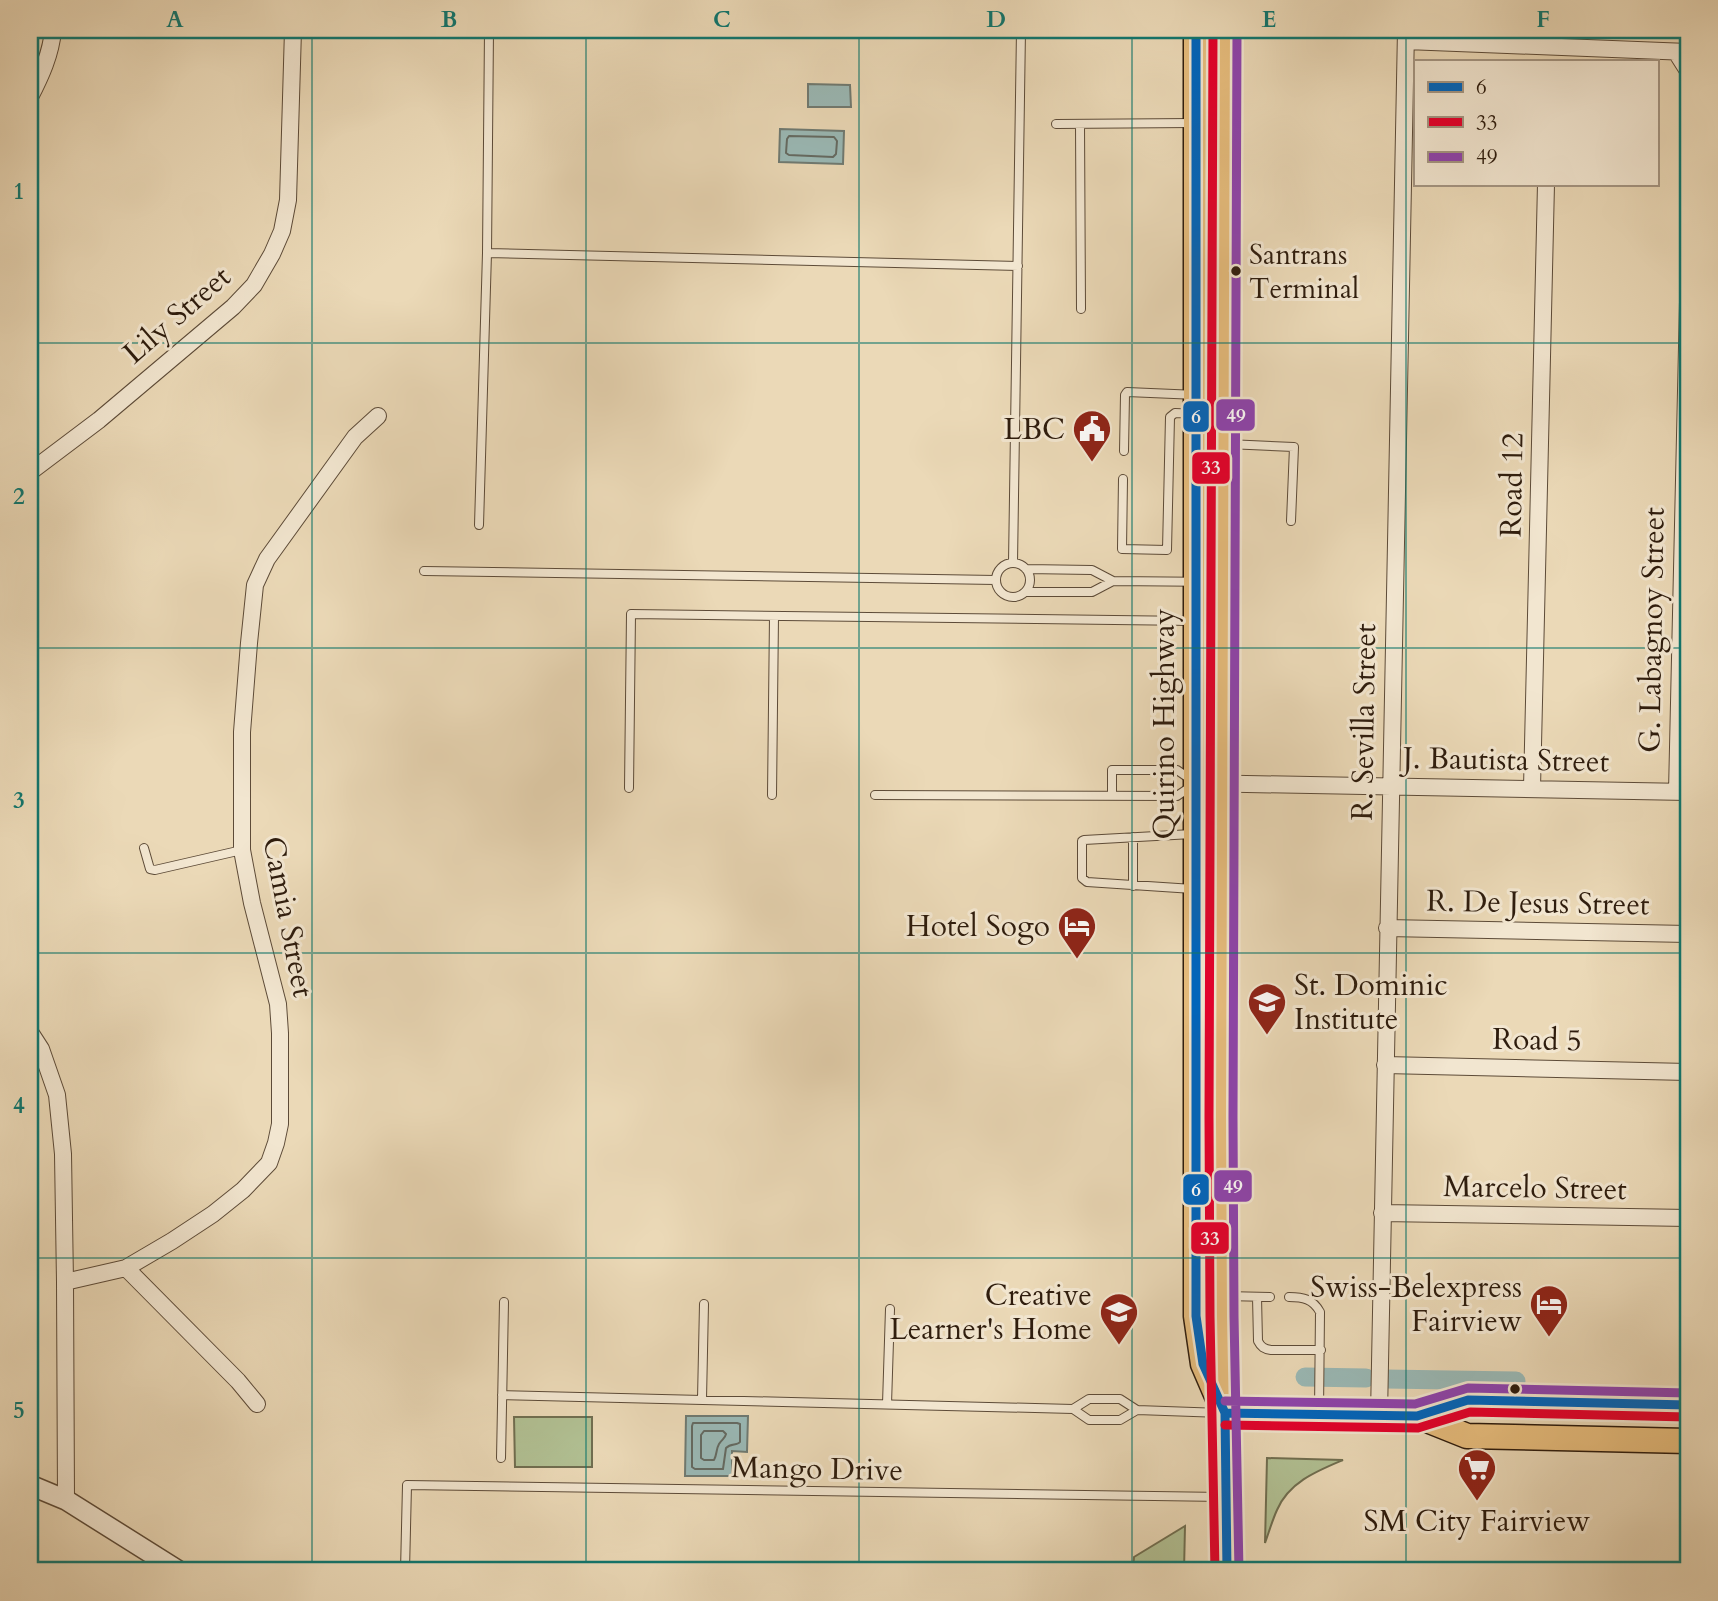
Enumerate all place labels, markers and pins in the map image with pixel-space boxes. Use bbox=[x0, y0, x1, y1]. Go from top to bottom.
place label: Santrans Terminal bbox=[1249, 236, 1359, 308]
marker: Santrans Terminal bbox=[1229, 264, 1243, 278]
public building icon: LBC bbox=[1071, 408, 1113, 463]
place label: LBC bbox=[1004, 409, 1065, 450]
hotel icon: Hotel Sogo bbox=[1056, 905, 1098, 960]
place label: Hotel Sogo bbox=[906, 906, 1050, 947]
place label: St. Dominic Institute bbox=[1294, 965, 1448, 1040]
school or university icon: St. Dominic Institute bbox=[1246, 981, 1288, 1036]
place label: Swiss-Belexpress Fairview bbox=[1310, 1267, 1522, 1342]
place label: Creative Learner's Home bbox=[890, 1275, 1092, 1350]
hotel icon: Swiss-Belexpress Fairview bbox=[1528, 1283, 1570, 1338]
school or university icon: Creative Learner's Home bbox=[1098, 1291, 1140, 1346]
unlabelled marker bbox=[1508, 1382, 1522, 1396]
supermarket icon: SM City Fairview bbox=[1456, 1447, 1498, 1502]
place label: SM City Fairview bbox=[1364, 1501, 1590, 1542]

